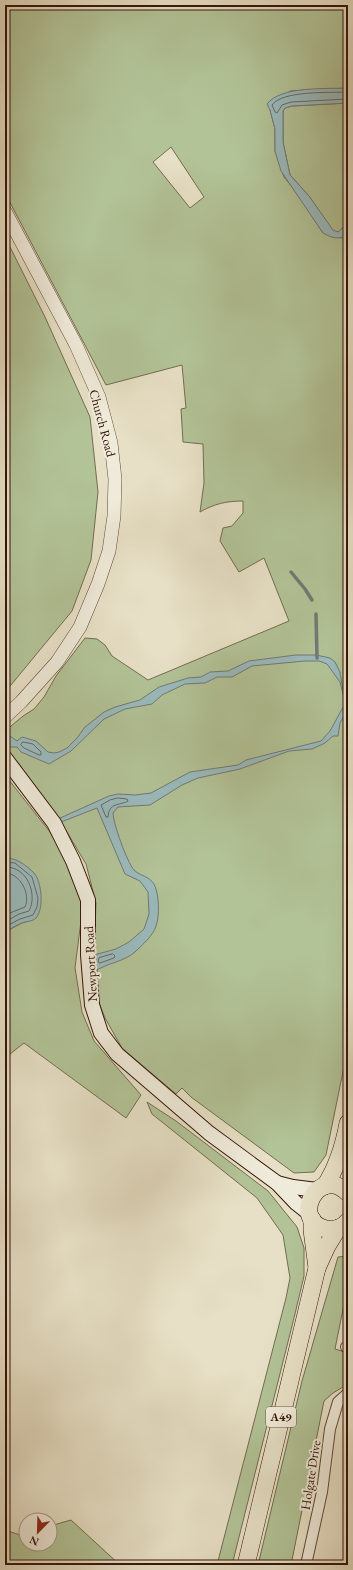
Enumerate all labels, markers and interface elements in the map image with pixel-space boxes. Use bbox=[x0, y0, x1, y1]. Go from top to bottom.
street label: Church Road bbox=[85, 388, 120, 459]
street label: Newport Road bbox=[80, 925, 101, 1002]
road number: A49 bbox=[266, 1407, 296, 1427]
street label: Holgate Drive bbox=[297, 1439, 324, 1511]
north arrow bbox=[18, 1512, 58, 1552]
text: N bbox=[27, 1533, 41, 1549]

